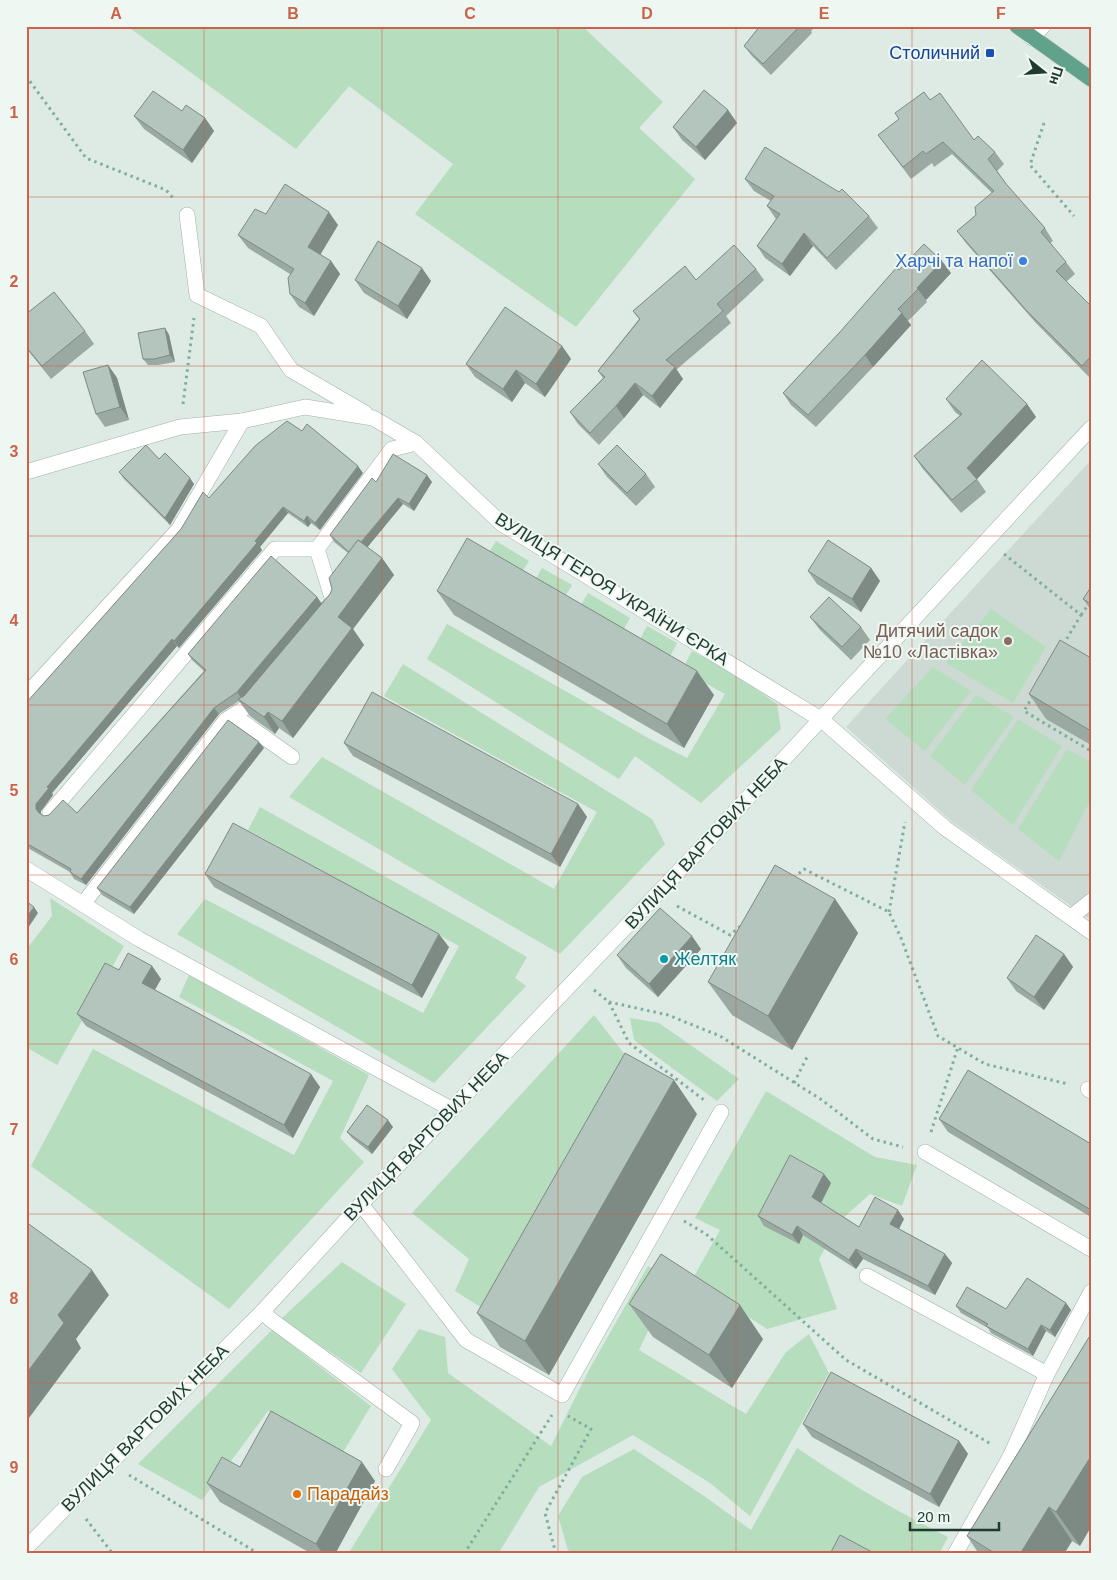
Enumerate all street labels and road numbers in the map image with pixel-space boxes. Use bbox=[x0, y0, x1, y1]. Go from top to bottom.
street label: ВУЛИЦЯ ГЕРОЯ УКРАЇНИ ЄРКА bbox=[492, 509, 732, 669]
street label: ВУЛИЦЯ ВАРТОВИХ НЕБА bbox=[621, 753, 791, 933]
street label: ВУЛИЦЯ ВАРТОВИХ НЕБА bbox=[340, 1047, 512, 1225]
street label: ВУЛИЦЯ ВАРТОВИХ НЕБА bbox=[57, 1340, 233, 1516]

